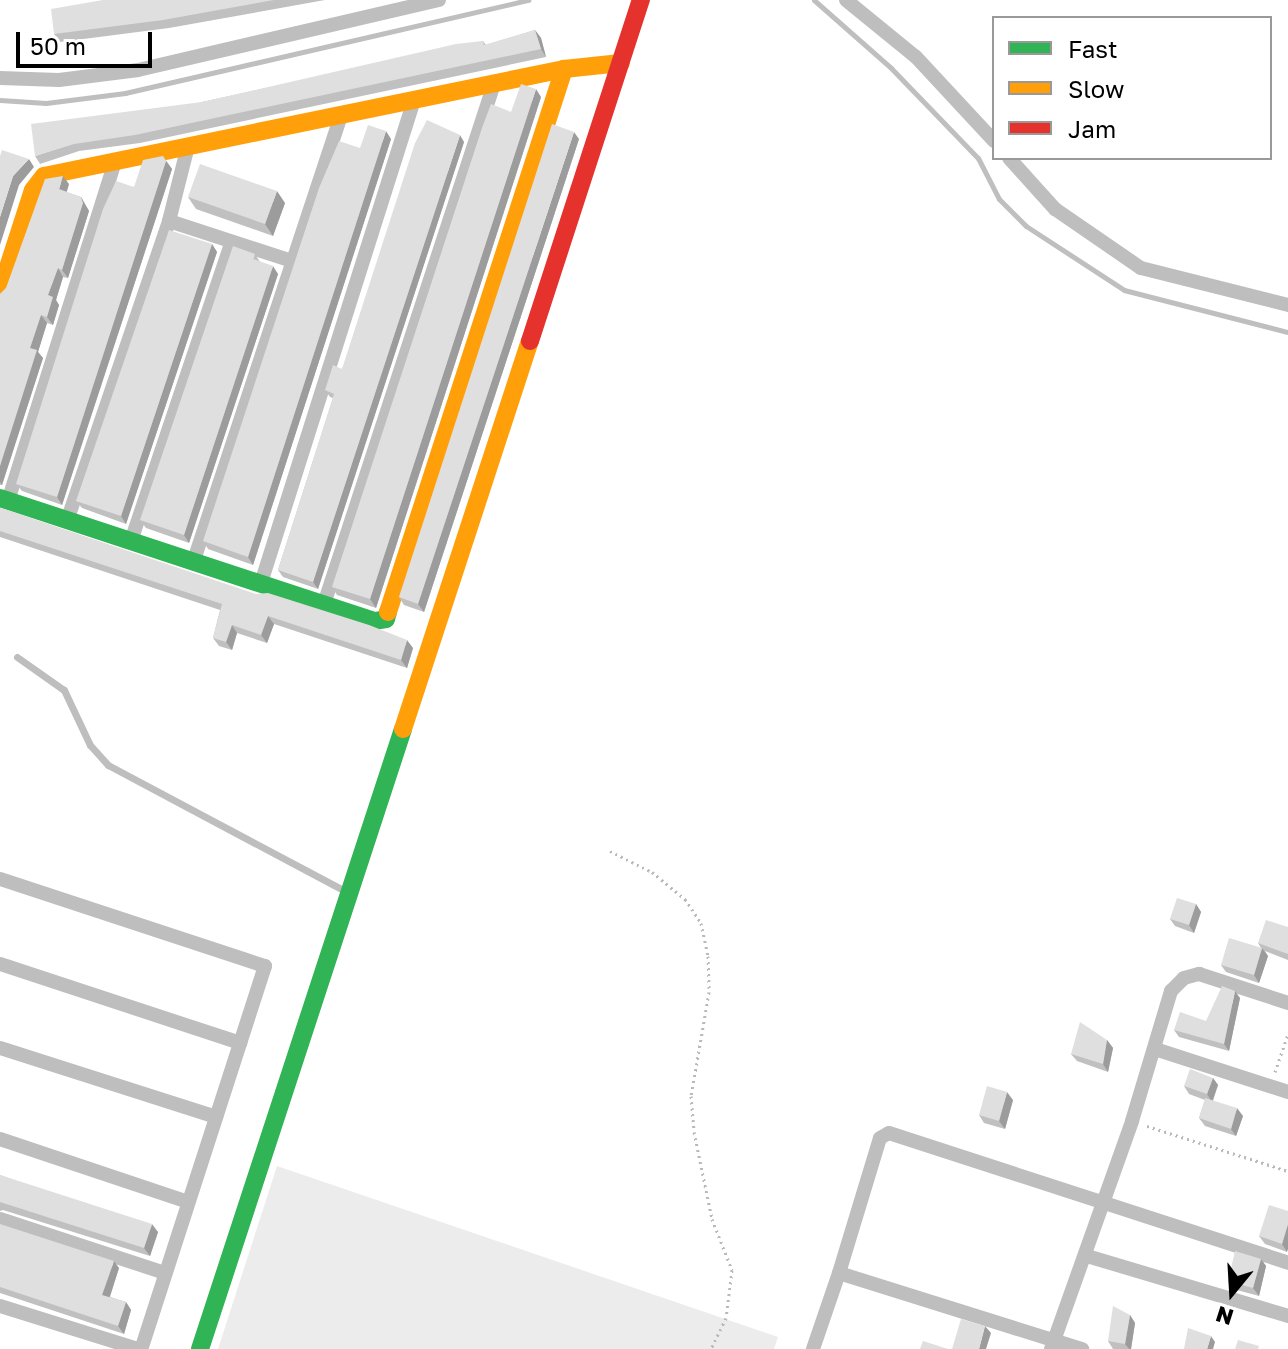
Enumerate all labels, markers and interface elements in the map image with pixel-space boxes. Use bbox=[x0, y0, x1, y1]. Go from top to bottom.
scale bar bbox=[20, 16, 156, 66]
legend bbox=[992, 16, 1272, 160]
text: 50 m bbox=[30, 31, 86, 60]
text: Fast bbox=[1068, 34, 1118, 63]
text: Slow bbox=[1068, 74, 1124, 103]
text: Jam bbox=[1068, 114, 1116, 143]
north arrow bbox=[1192, 1253, 1272, 1333]
text: N bbox=[1212, 1301, 1237, 1332]

